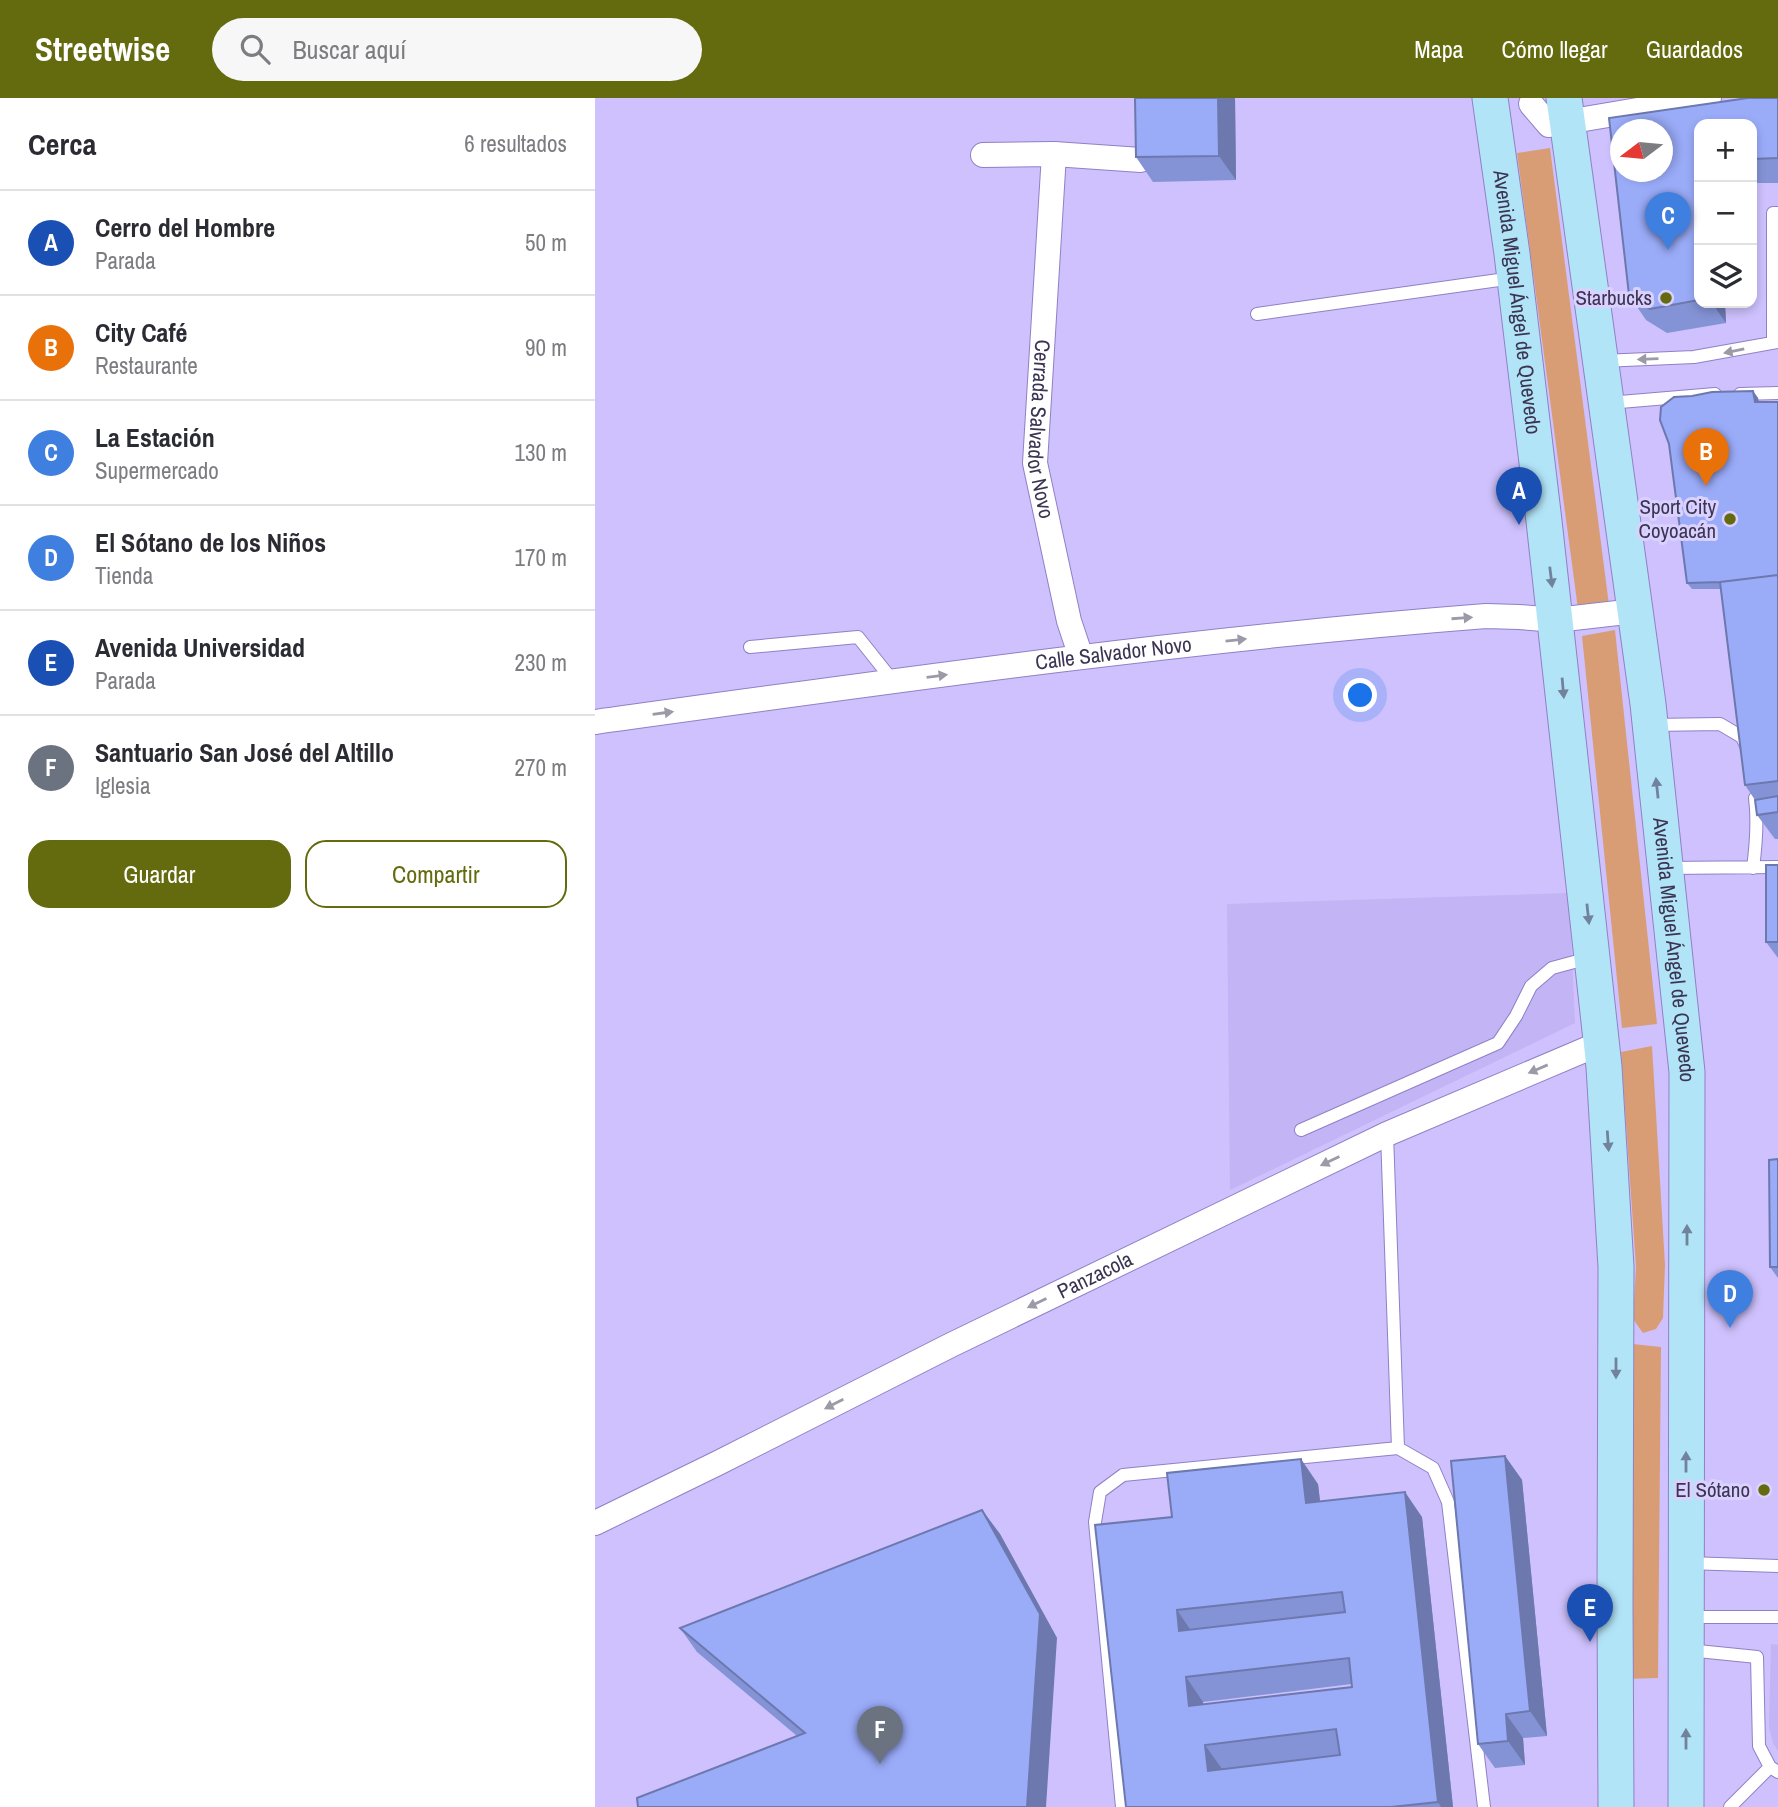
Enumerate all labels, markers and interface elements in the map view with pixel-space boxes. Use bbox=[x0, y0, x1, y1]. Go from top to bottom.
search box bbox=[212, 18, 702, 81]
text: Streetwise bbox=[35, 27, 170, 71]
icon: search bbox=[236, 30, 274, 68]
text: Buscar aquí bbox=[292, 32, 406, 67]
text: Mapa bbox=[1414, 33, 1464, 65]
text: Cómo llegar bbox=[1502, 33, 1608, 65]
text: Guardados bbox=[1646, 33, 1743, 65]
north arrow bbox=[1610, 119, 1673, 182]
map controls bbox=[1694, 119, 1757, 308]
button: + bbox=[1694, 119, 1757, 182]
text: Cerca bbox=[28, 124, 96, 164]
text: 6 resultados bbox=[464, 128, 567, 159]
street label: Avenida Miguel Ángel de Quevedo bbox=[1486, 167, 1548, 436]
button: − bbox=[1694, 182, 1757, 245]
pin: C bbox=[1645, 192, 1691, 250]
text: Cerro del Hombre bbox=[95, 210, 275, 245]
text: A bbox=[44, 227, 58, 258]
text: 50 m bbox=[525, 227, 567, 258]
text: Parada bbox=[95, 245, 156, 276]
button: layers bbox=[1694, 245, 1757, 308]
place label: Starbucks bbox=[1575, 283, 1652, 312]
marker: Starbucks bbox=[1658, 290, 1674, 306]
text: City Café bbox=[95, 315, 187, 350]
text: B bbox=[44, 332, 58, 363]
text: 90 m bbox=[525, 332, 567, 363]
street label: Cerrada Salvador Novo bbox=[1020, 339, 1062, 521]
one-way arrow bbox=[1723, 345, 1745, 356]
text: Restaurante bbox=[95, 350, 198, 381]
one-way arrow bbox=[1637, 354, 1659, 365]
text: La Estación bbox=[95, 420, 215, 455]
pin: B bbox=[1683, 428, 1729, 486]
text: C bbox=[44, 437, 58, 468]
text: 130 m bbox=[515, 437, 567, 468]
text: Supermercado bbox=[95, 455, 219, 486]
pin: A bbox=[1496, 467, 1542, 525]
place label: Sport City Coyoacán bbox=[1638, 492, 1716, 545]
marker: Sport City Coyoacán bbox=[1722, 511, 1738, 527]
text: El Sótano de los Niños bbox=[95, 525, 326, 560]
text: D bbox=[44, 542, 58, 573]
text: 170 m bbox=[515, 542, 567, 573]
text: Tienda bbox=[95, 560, 153, 591]
one-way arrow bbox=[1545, 566, 1556, 588]
one-way arrow bbox=[1451, 612, 1473, 623]
street label: Calle Salvador Novo bbox=[1034, 629, 1193, 677]
text: Avenida Universidad bbox=[95, 630, 305, 665]
one-way arrow bbox=[1225, 634, 1247, 645]
text: E bbox=[45, 647, 57, 678]
text: 230 m bbox=[515, 647, 567, 678]
text: Parada bbox=[95, 665, 156, 696]
one-way arrow bbox=[926, 670, 948, 681]
one-way arrow bbox=[1558, 677, 1569, 699]
your location bbox=[1343, 678, 1377, 712]
one-way arrow bbox=[652, 707, 674, 718]
text: Santuario San José del Altillo bbox=[95, 735, 394, 770]
text: F bbox=[45, 752, 57, 783]
text: 270 m bbox=[515, 752, 567, 783]
text: Iglesia bbox=[95, 770, 151, 801]
one-way arrow bbox=[1651, 777, 1662, 799]
street label: Avenida Miguel Ángel de Quevedo bbox=[1646, 815, 1702, 1082]
button: Guardar bbox=[28, 840, 291, 908]
button: Compartir bbox=[305, 840, 567, 908]
one-way arrow bbox=[1582, 904, 1593, 926]
one-way arrow bbox=[1528, 1064, 1549, 1075]
one-way arrow bbox=[1603, 1130, 1614, 1152]
one-way arrow bbox=[1320, 1155, 1340, 1167]
one-way arrow bbox=[1681, 1224, 1693, 1246]
street label: Panzacola bbox=[1052, 1244, 1138, 1305]
pin: D bbox=[1707, 1270, 1753, 1328]
one-way arrow bbox=[1027, 1298, 1047, 1309]
one-way arrow bbox=[1610, 1357, 1622, 1379]
one-way arrow bbox=[824, 1399, 844, 1410]
one-way arrow bbox=[1680, 1451, 1692, 1473]
place label: El Sótano bbox=[1675, 1475, 1750, 1504]
marker: El Sótano bbox=[1756, 1482, 1772, 1498]
pin: E bbox=[1567, 1584, 1613, 1642]
pin: F bbox=[857, 1706, 903, 1764]
one-way arrow bbox=[1680, 1728, 1692, 1750]

